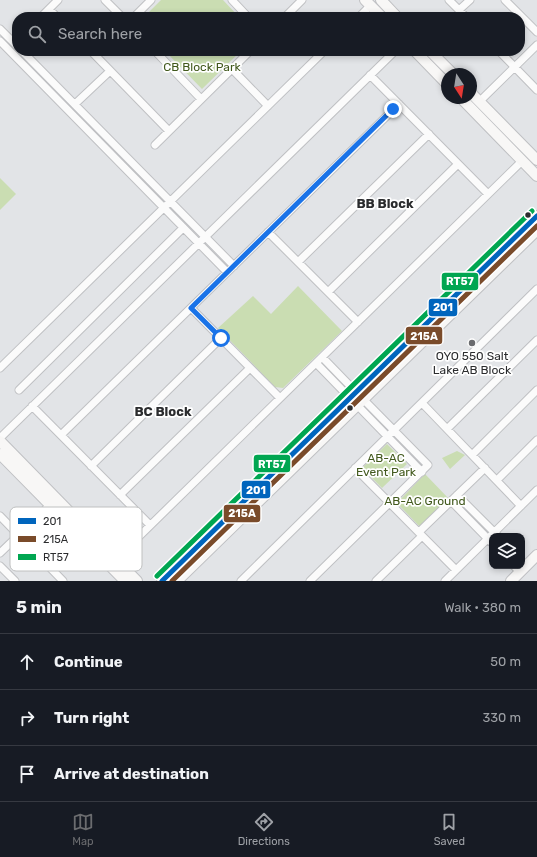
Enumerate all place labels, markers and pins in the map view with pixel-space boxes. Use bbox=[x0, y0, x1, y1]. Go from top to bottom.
unlabelled marker bbox=[523, 210, 533, 220]
marker: OYO 550 Salt Lake AB Block bbox=[467, 338, 477, 348]
place label: OYO 550 Salt Lake AB Block bbox=[433, 349, 512, 377]
unlabelled marker bbox=[345, 403, 355, 413]

